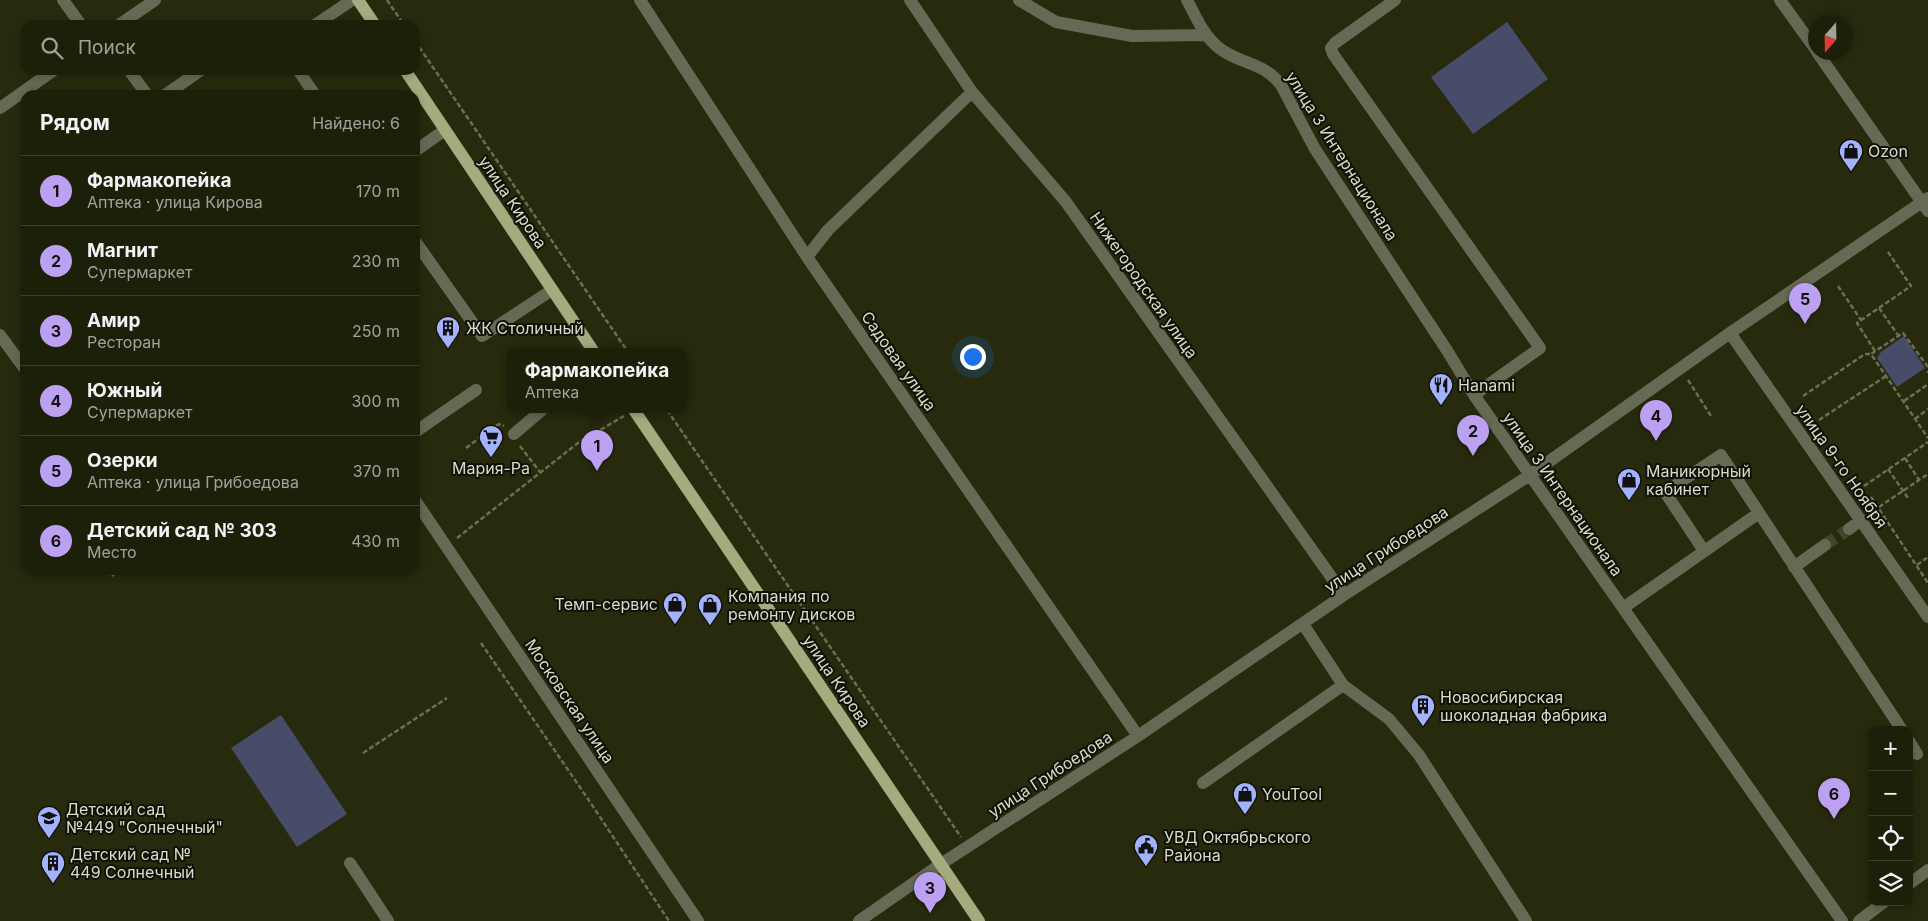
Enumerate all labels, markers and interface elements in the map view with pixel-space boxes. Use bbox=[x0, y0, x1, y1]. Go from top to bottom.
north arrow bbox=[1808, 15, 1853, 60]
search box bbox=[20, 20, 420, 75]
icon: search bbox=[38, 34, 66, 62]
text: Поиск bbox=[78, 36, 136, 59]
street label: улица 3 Интернационала bbox=[1282, 68, 1402, 244]
text: Рядом bbox=[40, 110, 110, 135]
text: Найдено: 6 bbox=[312, 113, 400, 133]
shop icon: Ozon bbox=[1838, 138, 1864, 172]
place label: Ozon bbox=[1868, 141, 1908, 161]
street label: улица Кирова bbox=[475, 152, 551, 252]
text: Фармакопейка bbox=[87, 169, 232, 192]
text: 1 bbox=[53, 181, 59, 201]
text: 170 m bbox=[356, 181, 400, 201]
text: Аптека · улица Кирова bbox=[87, 192, 263, 212]
street label: Нижегородская улица bbox=[1086, 208, 1202, 362]
text: Магнит bbox=[87, 239, 158, 262]
text: 2 bbox=[51, 251, 61, 271]
text: 230 m bbox=[352, 251, 400, 271]
text: Супермаркет bbox=[87, 262, 192, 282]
pin: 5 bbox=[1789, 283, 1821, 324]
street label: Садовая улица bbox=[857, 307, 941, 415]
text: Амир bbox=[87, 309, 140, 332]
building icon: ЖК Столичный bbox=[435, 315, 461, 349]
place label: ЖК Столичный bbox=[466, 318, 584, 338]
text: 3 bbox=[51, 321, 61, 341]
text: 250 m bbox=[352, 321, 400, 341]
text: Ресторан bbox=[87, 332, 161, 352]
your location bbox=[960, 344, 986, 370]
popup bbox=[507, 348, 687, 413]
text: Фармакопейка bbox=[525, 359, 669, 382]
restaurant icon: Hanami bbox=[1428, 372, 1454, 406]
place label: Hanami bbox=[1458, 375, 1515, 395]
text: Южный bbox=[87, 379, 162, 402]
text: Аптека bbox=[525, 382, 579, 402]
text: 4 bbox=[51, 391, 61, 411]
text: 300 m bbox=[351, 391, 400, 411]
pin: 4 bbox=[1640, 400, 1672, 441]
street label: улица 9-го Ноября bbox=[1792, 400, 1892, 532]
text: Супермаркет bbox=[87, 402, 192, 422]
street label: улица 3 Интернационала bbox=[1499, 408, 1627, 580]
pin: 2 bbox=[1457, 415, 1489, 456]
supermarket icon: Мария-Ра bbox=[478, 424, 504, 458]
pin: 1 bbox=[581, 430, 613, 471]
text: Озерки bbox=[87, 449, 158, 472]
place label: Мария-Ра bbox=[452, 458, 530, 478]
text: 5 bbox=[51, 461, 61, 481]
text: 370 m bbox=[353, 461, 400, 481]
place label: Маникюрный кабинет bbox=[1646, 461, 1751, 499]
shop icon: Маникюрный кабинет bbox=[1616, 467, 1642, 501]
text: Аптека · улица Грибоедова bbox=[87, 472, 299, 492]
street label: улица Грибоедова bbox=[1320, 501, 1452, 597]
text: Детский сад № 303 bbox=[87, 519, 277, 542]
text: 6 bbox=[51, 531, 61, 551]
text: 430 m bbox=[351, 531, 400, 551]
text: Место bbox=[87, 542, 137, 562]
place label: Компания по ремонту дисков bbox=[728, 586, 855, 624]
shop icon: Темп-сервис bbox=[662, 591, 688, 625]
shop icon: Компания по ремонту дисков bbox=[697, 592, 723, 626]
place label: Темп-сервис bbox=[555, 594, 658, 614]
street label: улица Кирова bbox=[799, 631, 875, 731]
street label: Московская улица bbox=[521, 635, 619, 767]
place label: Новосибирская шоколадная фабрика bbox=[1440, 687, 1607, 725]
building icon: Новосибирская шоколадная фабрика bbox=[1410, 693, 1436, 727]
street label: улица Грибоедова bbox=[984, 726, 1116, 822]
map controls bbox=[1868, 726, 1913, 906]
button: + bbox=[1868, 726, 1913, 771]
button: − bbox=[1868, 771, 1913, 816]
pin: 6 bbox=[1818, 778, 1850, 819]
shop icon: YouTool bbox=[1232, 781, 1258, 815]
place label: YouTool bbox=[1262, 784, 1322, 804]
place label: Детский сад №449 "Солнечный" bbox=[66, 799, 223, 837]
school or university icon: Детский сад №449 "Солнечный" bbox=[36, 805, 62, 839]
button: locate bbox=[1868, 816, 1913, 861]
place label: УВД Октябрьского Района bbox=[1164, 827, 1311, 865]
public building icon: УВД Октябрьского Района bbox=[1133, 833, 1159, 867]
place label: Детский сад № 449 Солнечный bbox=[70, 844, 194, 882]
building icon: Детский сад № 449 Солнечный bbox=[40, 850, 66, 884]
button: layers bbox=[1868, 861, 1913, 906]
pin: 3 bbox=[914, 872, 946, 913]

